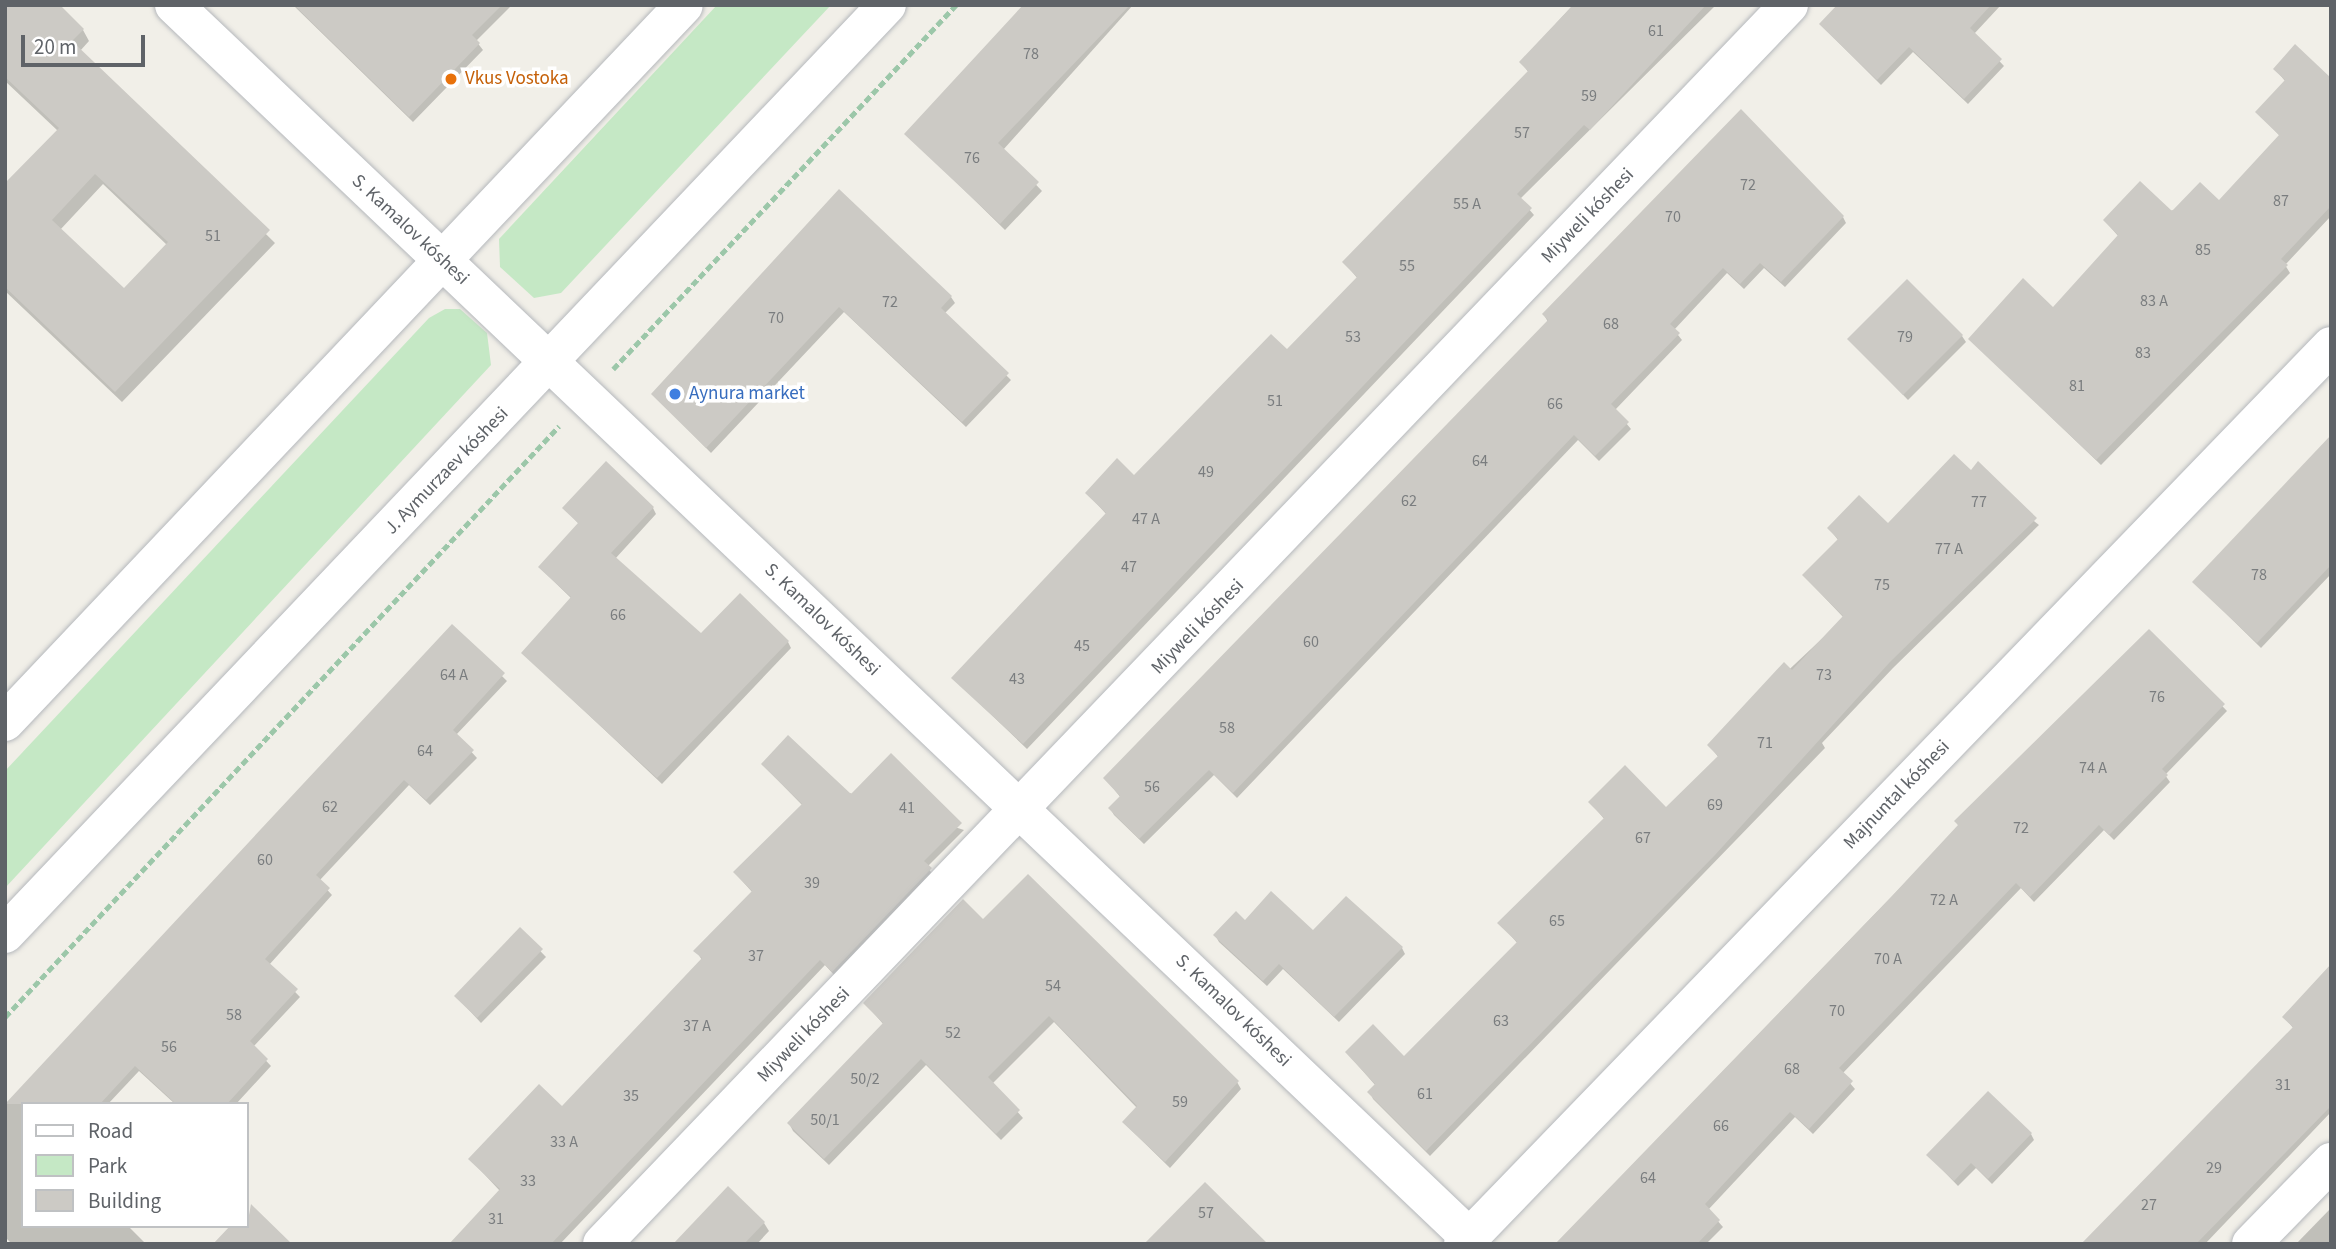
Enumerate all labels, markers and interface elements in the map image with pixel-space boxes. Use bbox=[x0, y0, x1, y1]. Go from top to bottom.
scale bar bbox=[24, 21, 149, 65]
house number: 61 bbox=[1648, 21, 1664, 41]
text: 20 m bbox=[34, 32, 76, 62]
house number: 78 bbox=[1023, 44, 1039, 64]
place label: Vkus Vostoka bbox=[465, 68, 569, 90]
marker: Vkus Vostoka bbox=[443, 71, 459, 87]
house number: 59 bbox=[1581, 86, 1597, 106]
house number: 57 bbox=[1514, 123, 1530, 143]
house number: 76 bbox=[964, 148, 980, 168]
street label: Miyweli kóshesi bbox=[1537, 164, 1639, 268]
street label: S. Kamalov kóshesi bbox=[347, 170, 473, 290]
house number: 72 bbox=[1740, 175, 1756, 195]
house number: 87 bbox=[2273, 191, 2289, 211]
house number: 55 А bbox=[1453, 194, 1481, 214]
house number: 70 bbox=[1665, 207, 1681, 227]
house number: 51 bbox=[205, 226, 221, 246]
house number: 85 bbox=[2195, 240, 2211, 260]
house number: 55 bbox=[1399, 256, 1415, 276]
house number: 83 А bbox=[2140, 291, 2168, 311]
house number: 72 bbox=[882, 292, 898, 312]
house number: 70 bbox=[768, 308, 784, 328]
house number: 68 bbox=[1603, 314, 1619, 334]
house number: 53 bbox=[1345, 327, 1361, 347]
house number: 79 bbox=[1897, 327, 1913, 347]
house number: 83 bbox=[2135, 343, 2151, 363]
house number: 81 bbox=[2069, 376, 2085, 396]
place label: Aynura market bbox=[689, 383, 805, 405]
marker: Aynura market bbox=[667, 386, 683, 402]
house number: 51 bbox=[1267, 391, 1283, 411]
house number: 66 bbox=[1547, 394, 1563, 414]
street label: J. Aymurzaev kóshesi bbox=[380, 403, 514, 539]
house number: 64 bbox=[1472, 451, 1488, 471]
house number: 49 bbox=[1198, 462, 1214, 482]
house number: 62 bbox=[1401, 491, 1417, 511]
house number: 77 bbox=[1971, 492, 1987, 512]
house number: 47 А bbox=[1132, 509, 1160, 529]
house number: 77 А bbox=[1935, 539, 1963, 559]
house number: 47 bbox=[1121, 557, 1137, 577]
street label: S. Kamalov kóshesi bbox=[759, 559, 885, 681]
house number: 78 bbox=[2251, 565, 2267, 585]
street label: Miyweli kóshesi bbox=[1147, 575, 1249, 679]
house number: 75 bbox=[1874, 575, 1890, 595]
house number: 66 bbox=[610, 605, 626, 625]
house number: 60 bbox=[1303, 632, 1319, 652]
house number: 45 bbox=[1074, 636, 1090, 656]
house number: 64 А bbox=[440, 665, 468, 685]
house number: 73 bbox=[1816, 665, 1832, 685]
house number: 43 bbox=[1009, 669, 1025, 689]
house number: 76 bbox=[2149, 687, 2165, 707]
house number: 58 bbox=[1219, 718, 1235, 738]
house number: 71 bbox=[1757, 733, 1773, 753]
street label: Majnuntal kóshesi bbox=[1839, 736, 1955, 854]
house number: 64 bbox=[417, 741, 433, 761]
house number: 74 А bbox=[2079, 758, 2107, 778]
house number: 56 bbox=[1144, 777, 1160, 797]
house number: 69 bbox=[1707, 795, 1723, 815]
house number: 62 bbox=[322, 797, 338, 817]
house number: 41 bbox=[899, 798, 915, 818]
house number: 72 bbox=[2013, 818, 2029, 838]
house number: 67 bbox=[1635, 828, 1651, 848]
house number: 60 bbox=[257, 850, 273, 870]
house number: 39 bbox=[804, 873, 820, 893]
house number: 72 А bbox=[1930, 890, 1958, 910]
house number: 65 bbox=[1549, 911, 1565, 931]
house number: 37 bbox=[748, 946, 764, 966]
house number: 70 А bbox=[1874, 949, 1902, 969]
street label: S. Kamalov kóshesi bbox=[1170, 950, 1296, 1072]
house number: 54 bbox=[1045, 976, 1061, 996]
street label: Miyweli kóshesi bbox=[753, 983, 855, 1087]
house number: 70 bbox=[1829, 1001, 1845, 1021]
house number: 58 bbox=[226, 1005, 242, 1025]
house number: 63 bbox=[1493, 1011, 1509, 1031]
house number: 37 А bbox=[683, 1016, 711, 1036]
house number: 52 bbox=[945, 1023, 961, 1043]
house number: 56 bbox=[161, 1037, 177, 1057]
house number: 68 bbox=[1784, 1059, 1800, 1079]
house number: 50/2 bbox=[850, 1069, 880, 1089]
house number: 31 bbox=[2275, 1075, 2291, 1095]
house number: 61 bbox=[1417, 1084, 1433, 1104]
house number: 35 bbox=[623, 1086, 639, 1106]
house number: 59 bbox=[1172, 1092, 1188, 1112]
legend bbox=[21, 1102, 248, 1228]
house number: 50/1 bbox=[810, 1110, 840, 1130]
text: Road bbox=[88, 1116, 133, 1146]
house number: 66 bbox=[1713, 1116, 1729, 1136]
house number: 33 А bbox=[550, 1132, 578, 1152]
text: Park bbox=[88, 1151, 127, 1181]
house number: 29 bbox=[2206, 1158, 2222, 1178]
house number: 64 bbox=[1640, 1168, 1656, 1188]
house number: 33 bbox=[520, 1171, 536, 1191]
text: Building bbox=[88, 1186, 161, 1216]
house number: 27 bbox=[2141, 1195, 2157, 1215]
house number: 57 bbox=[1198, 1203, 1214, 1223]
house number: 31 bbox=[488, 1209, 504, 1229]

